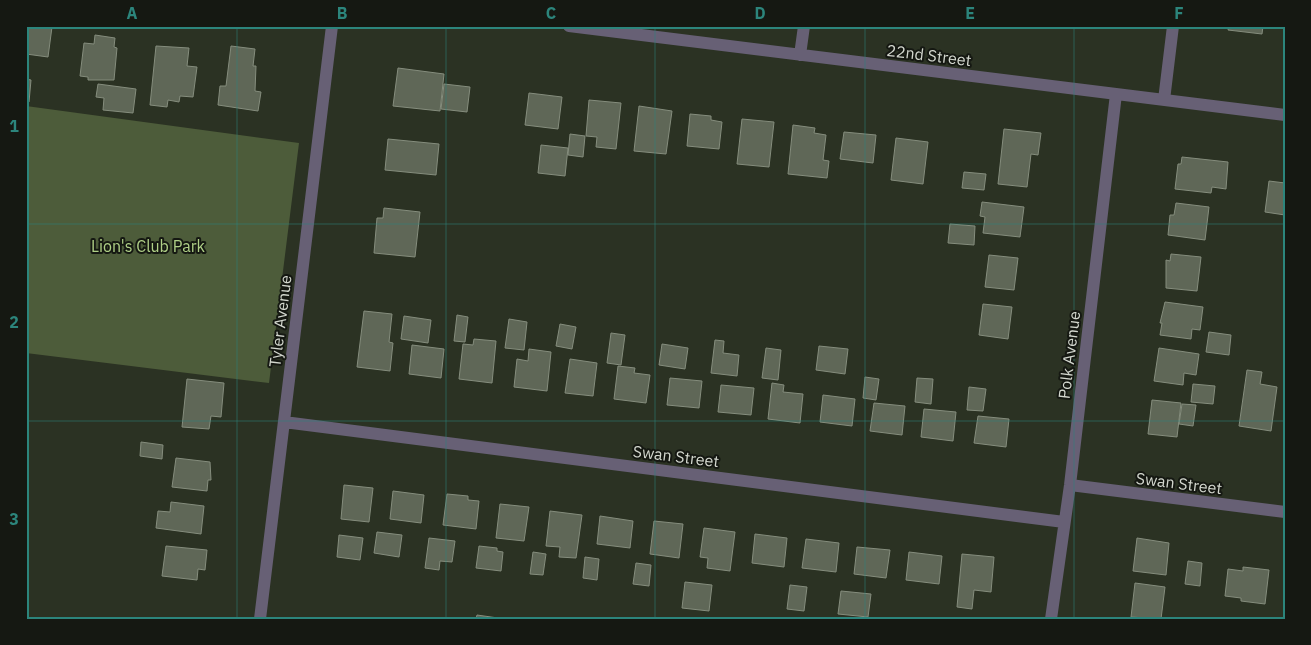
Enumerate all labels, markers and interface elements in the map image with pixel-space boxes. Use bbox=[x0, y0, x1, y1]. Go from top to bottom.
text: A bbox=[127, 3, 138, 23]
text: B bbox=[337, 3, 348, 23]
text: C bbox=[546, 3, 556, 23]
text: D bbox=[754, 3, 766, 23]
text: E bbox=[965, 3, 975, 23]
text: F bbox=[1174, 3, 1184, 23]
street label: 22nd Street bbox=[885, 40, 973, 70]
text: 1 bbox=[9, 116, 19, 136]
park label: Lion's Club Park bbox=[91, 236, 206, 256]
street label: Tyler Avenue bbox=[264, 274, 296, 368]
street label: Polk Avenue bbox=[1054, 310, 1084, 400]
text: 2 bbox=[9, 312, 19, 332]
street label: Swan Street bbox=[632, 441, 720, 471]
street label: Swan Street bbox=[1135, 468, 1223, 498]
text: 3 bbox=[9, 509, 19, 529]

